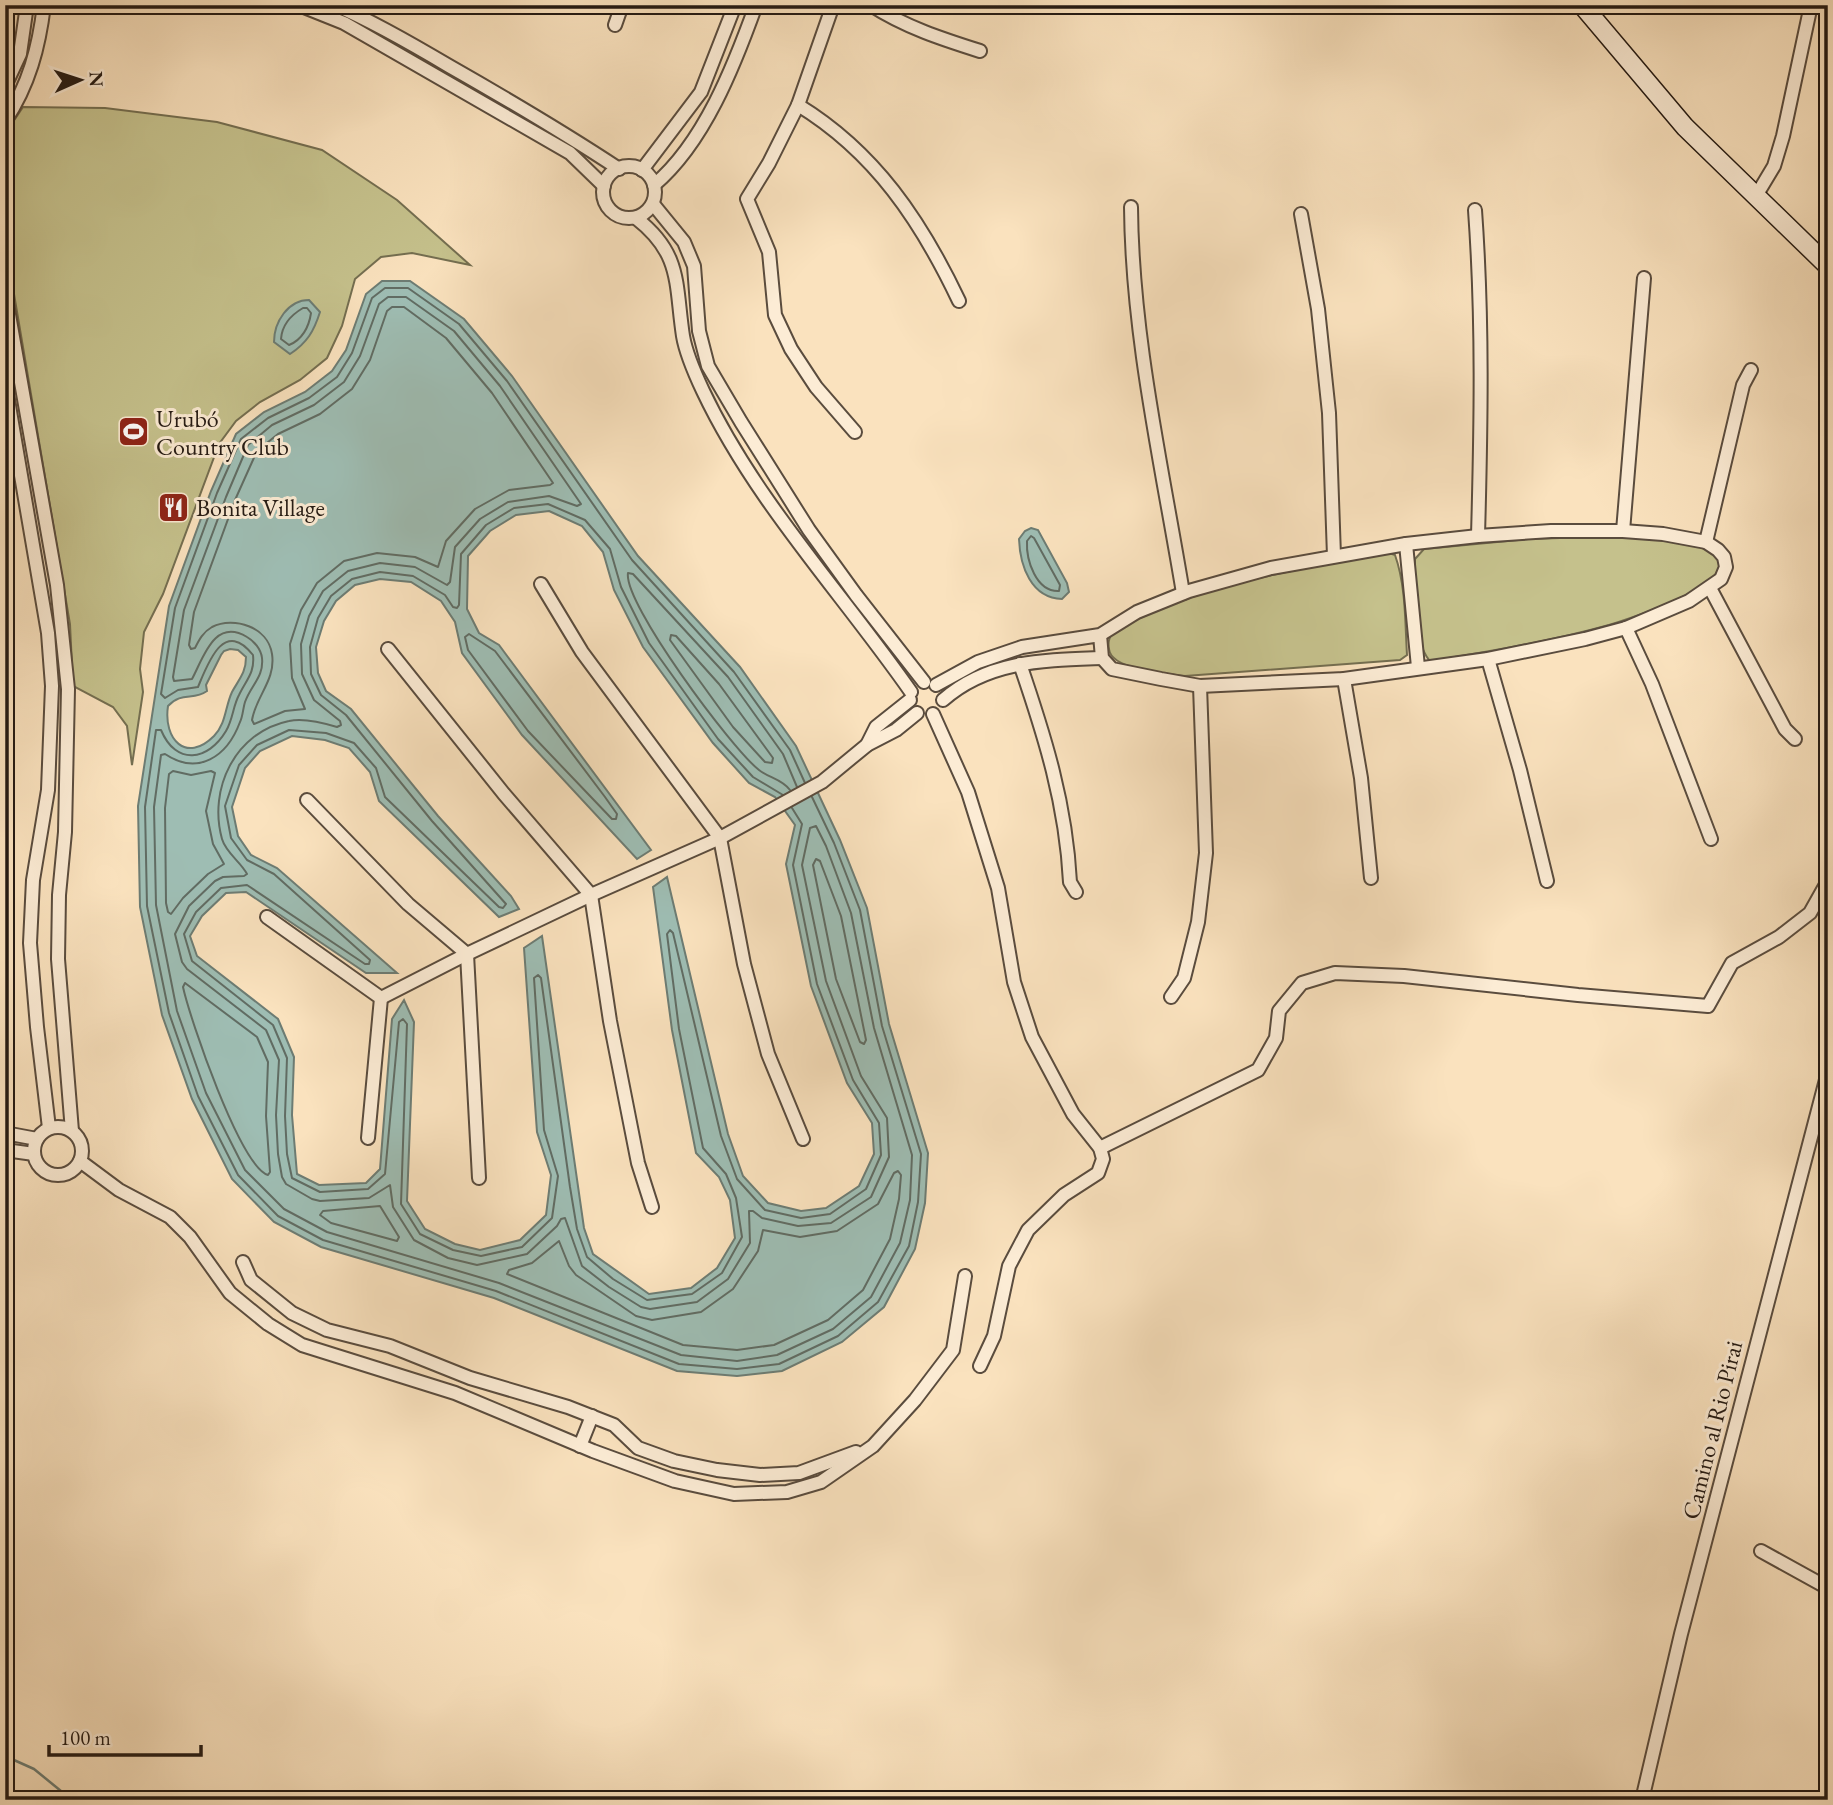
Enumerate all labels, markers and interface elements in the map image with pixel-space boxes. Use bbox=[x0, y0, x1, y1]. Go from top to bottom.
north arrow bbox=[46, 46, 116, 116]
text: N bbox=[84, 71, 109, 88]
place label: Urubó Country Club bbox=[156, 403, 289, 462]
sports icon: Urubó Country Club bbox=[116, 415, 150, 449]
restaurant icon: Bonita Village bbox=[156, 490, 190, 524]
place label: Bonita Village bbox=[196, 492, 325, 523]
street label: Camino al Rio Pirai bbox=[1675, 1337, 1749, 1523]
scale bar bbox=[49, 1714, 201, 1758]
text: 100 m bbox=[60, 1724, 111, 1751]

